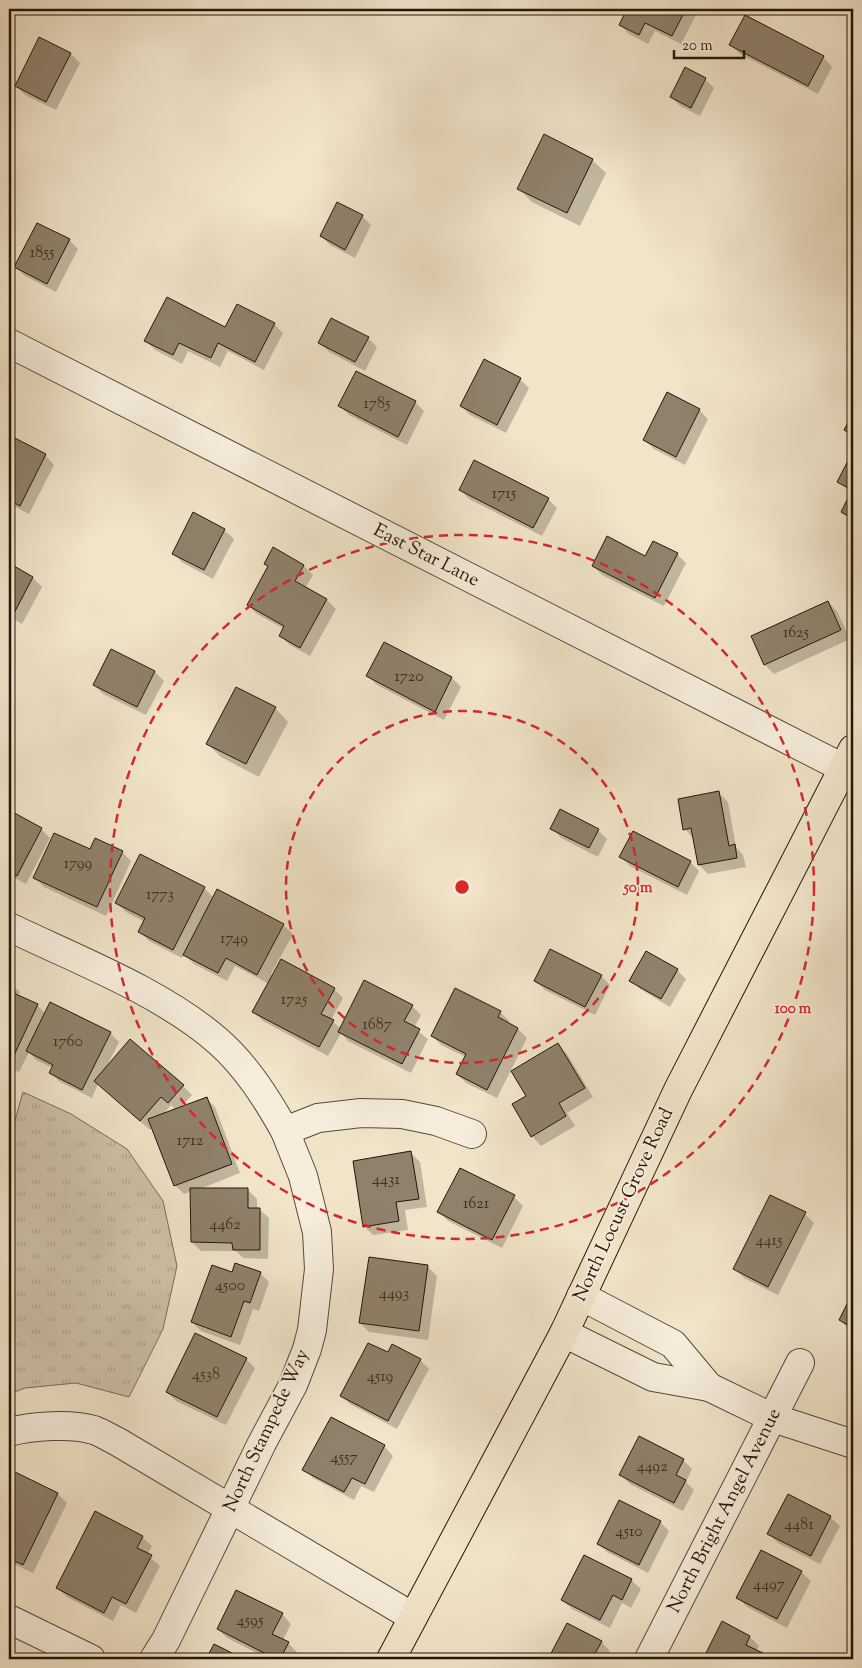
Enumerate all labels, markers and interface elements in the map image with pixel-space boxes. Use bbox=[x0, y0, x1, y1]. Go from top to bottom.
scale bar bbox=[674, 28, 744, 60]
text: 20 m bbox=[682, 36, 713, 57]
house number: 1855 bbox=[30, 242, 55, 265]
house number: 1785 bbox=[364, 393, 391, 416]
house number: 1715 bbox=[492, 483, 517, 506]
street label: East Star Lane bbox=[368, 518, 484, 594]
house number: 1625 bbox=[783, 622, 810, 645]
house number: 1720 bbox=[394, 666, 424, 689]
house number: 1799 bbox=[64, 853, 93, 876]
centre of rings bbox=[453, 878, 471, 896]
text: 50 m bbox=[623, 878, 653, 899]
house number: 1773 bbox=[146, 884, 174, 907]
house number: 1749 bbox=[220, 928, 248, 951]
house number: 1725 bbox=[281, 989, 308, 1012]
text: 100 m bbox=[775, 999, 812, 1020]
house number: 1687 bbox=[362, 1014, 392, 1037]
house number: 1760 bbox=[53, 1031, 83, 1054]
street label: North Locust Grove Road bbox=[567, 1103, 681, 1306]
house number: 1712 bbox=[177, 1130, 204, 1153]
house number: 4431 bbox=[372, 1169, 401, 1192]
house number: 1621 bbox=[463, 1193, 490, 1216]
house number: 4462 bbox=[209, 1214, 241, 1237]
house number: 4415 bbox=[755, 1230, 783, 1253]
house number: 4500 bbox=[215, 1275, 245, 1298]
house number: 4493 bbox=[379, 1283, 409, 1306]
street label: North Stampede Way bbox=[217, 1345, 317, 1517]
house number: 4538 bbox=[192, 1364, 220, 1387]
house number: 4519 bbox=[367, 1366, 394, 1389]
street label: North Bright Angel Avenue bbox=[662, 1404, 789, 1618]
house number: 4557 bbox=[330, 1447, 358, 1470]
house number: 4492 bbox=[636, 1456, 668, 1479]
house number: 4481 bbox=[784, 1514, 814, 1537]
house number: 4510 bbox=[615, 1521, 643, 1544]
house number: 4497 bbox=[753, 1574, 785, 1597]
house number: 4595 bbox=[237, 1610, 264, 1633]

